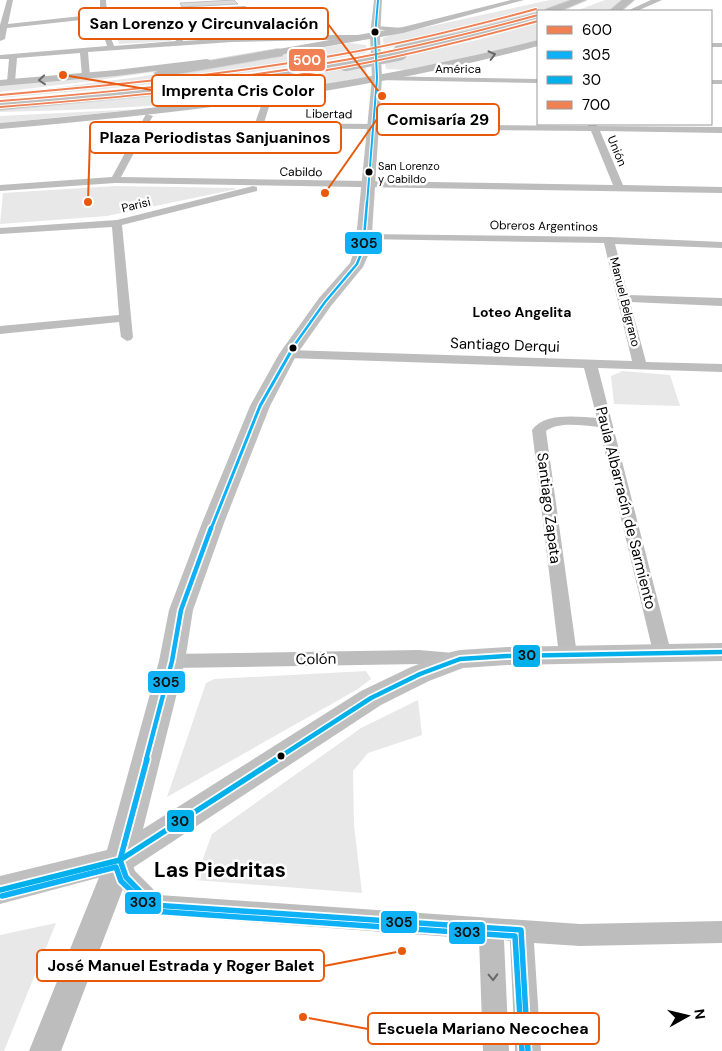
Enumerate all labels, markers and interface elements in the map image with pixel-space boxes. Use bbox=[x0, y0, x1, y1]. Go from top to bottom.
callout: San Lorenzo y Circunvalación bbox=[79, 8, 328, 39]
legend bbox=[537, 10, 712, 125]
text: San Lorenzo y Circunvalación bbox=[90, 13, 319, 34]
text: 600 bbox=[582, 20, 612, 40]
unlabelled marker bbox=[370, 27, 380, 37]
text: 305 bbox=[582, 45, 610, 65]
line badge: 500 bbox=[288, 48, 326, 72]
one-way arrow bbox=[487, 50, 495, 60]
text: 500 bbox=[293, 51, 321, 69]
street label: América bbox=[435, 61, 481, 77]
text: 30 bbox=[582, 70, 601, 90]
one-way arrow bbox=[37, 74, 45, 85]
callout: Imprenta Cris Color bbox=[152, 75, 325, 106]
text: Imprenta Cris Color bbox=[161, 80, 315, 101]
text: 700 bbox=[582, 95, 610, 115]
callout: Comisaría 29 bbox=[377, 104, 499, 135]
street label: Libertad bbox=[305, 106, 353, 122]
text: Comisaría 29 bbox=[387, 109, 489, 130]
callout: Plaza Periodistas Sanjuaninos bbox=[90, 122, 341, 153]
text: Plaza Periodistas Sanjuaninos bbox=[100, 127, 330, 148]
street label: Unión bbox=[604, 133, 630, 169]
place label: San Lorenzo y Cabildo bbox=[378, 159, 440, 186]
street label: Cabildo bbox=[279, 164, 323, 180]
marker: San Lorenzo y Cabildo bbox=[364, 167, 374, 177]
street label: Parisi bbox=[120, 194, 152, 216]
street label: Obreros Argentinos bbox=[490, 217, 598, 235]
line badge: 305 bbox=[344, 231, 383, 255]
text: 305 bbox=[350, 234, 378, 252]
street label: Manuel Belgrano bbox=[606, 256, 644, 348]
district label: Loteo Angelita bbox=[473, 303, 571, 321]
street label: Santiago Derqui bbox=[450, 333, 560, 357]
unlabelled marker bbox=[288, 343, 298, 353]
street label: Paula Albarracín de Sarmiento bbox=[591, 405, 661, 612]
street label: Santiago Zapata bbox=[532, 451, 566, 565]
line badge: 30 bbox=[512, 644, 541, 668]
text: 30 bbox=[518, 646, 536, 664]
street label: Colón bbox=[296, 649, 336, 669]
line badge: 305 bbox=[147, 670, 186, 694]
text: 305 bbox=[152, 673, 180, 691]
unlabelled marker bbox=[276, 751, 286, 761]
line badge: 30 bbox=[166, 809, 195, 833]
text: 30 bbox=[171, 812, 189, 830]
district label: Las Piedritas bbox=[154, 856, 286, 884]
line badge: 303 bbox=[124, 891, 162, 915]
text: 303 bbox=[130, 893, 156, 911]
line badge: 305 bbox=[380, 910, 418, 934]
text: 305 bbox=[385, 913, 413, 931]
line badge: 303 bbox=[448, 921, 486, 945]
text: 303 bbox=[454, 923, 480, 941]
callout: José Manuel Estrada y Roger Balet bbox=[37, 950, 324, 981]
text: José Manuel Estrada y Roger Balet bbox=[47, 955, 315, 976]
one-way arrow bbox=[488, 973, 498, 981]
north arrow bbox=[662, 991, 712, 1041]
text: N bbox=[690, 1008, 709, 1021]
callout: Escuela Mariano Necochea bbox=[368, 1013, 599, 1044]
text: Escuela Mariano Necochea bbox=[377, 1018, 589, 1039]

